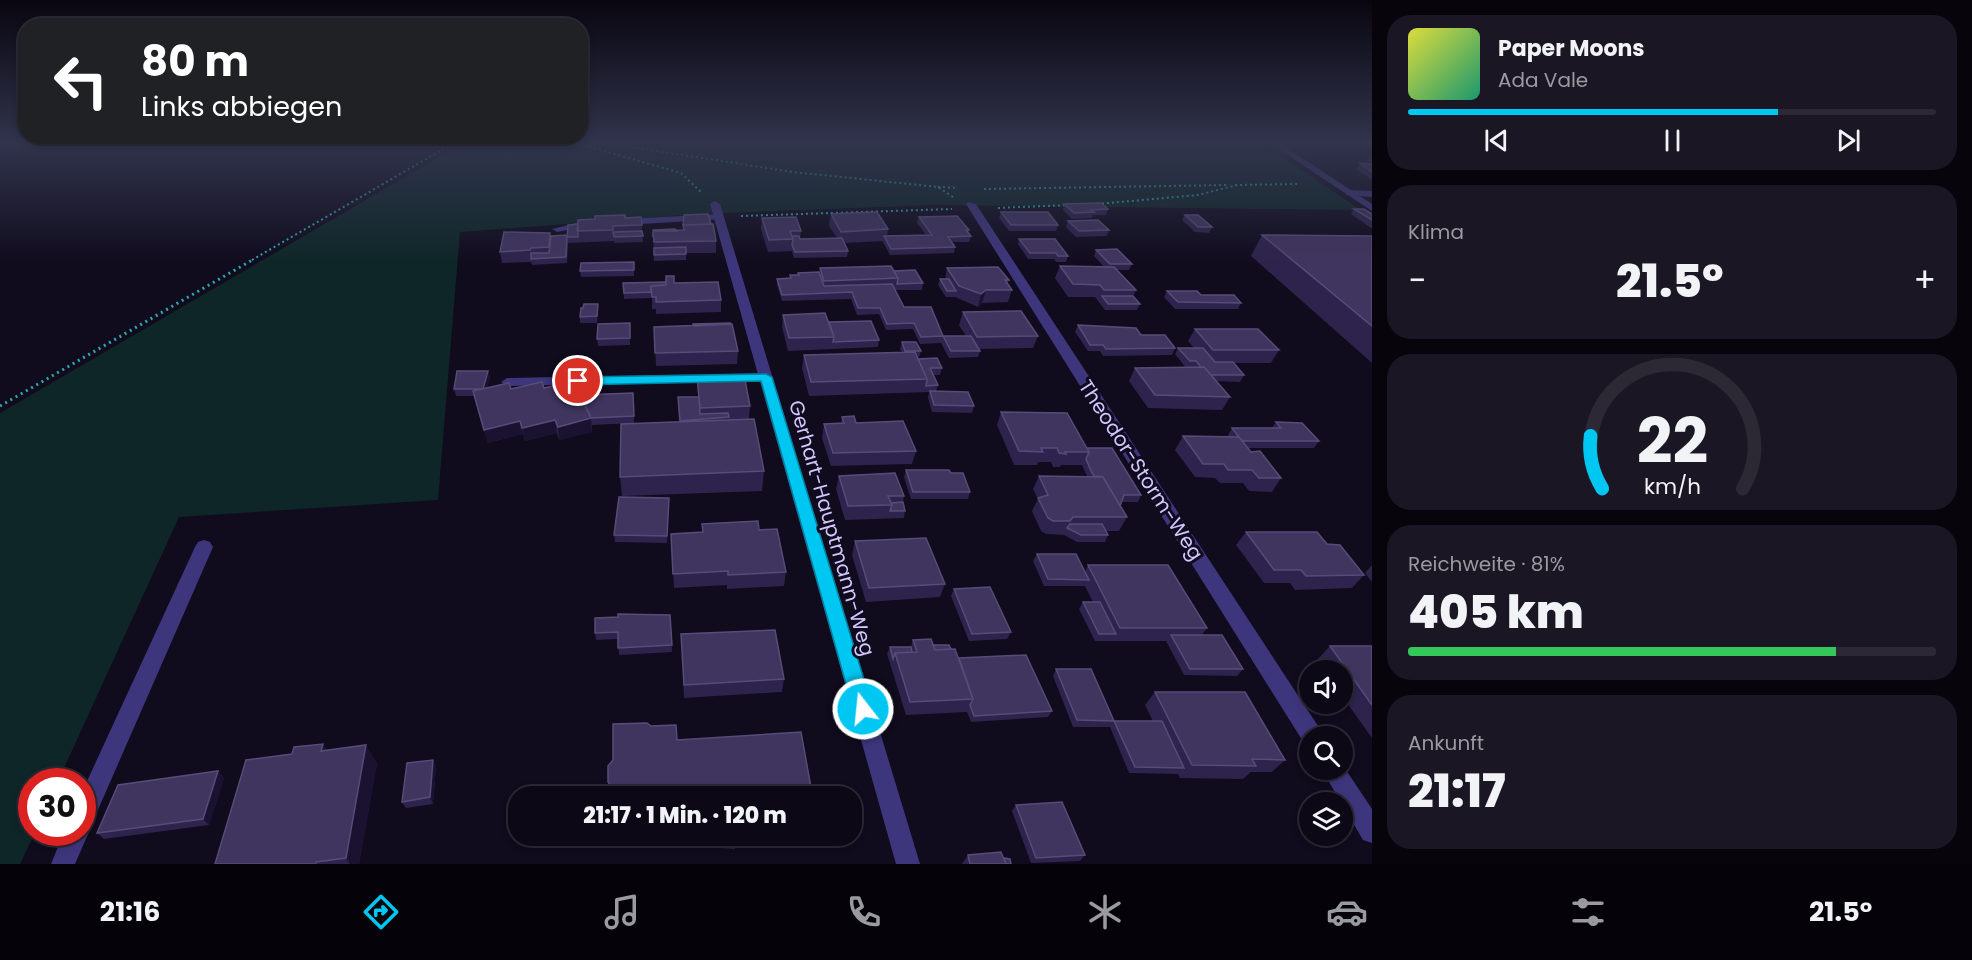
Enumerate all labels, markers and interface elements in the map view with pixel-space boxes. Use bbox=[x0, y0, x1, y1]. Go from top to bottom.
text: 80 m bbox=[141, 32, 249, 91]
text: Paper Moons bbox=[1498, 33, 1645, 64]
icon: left bbox=[42, 42, 120, 120]
text: Ada Vale bbox=[1498, 66, 1588, 94]
text: Links abbiegen bbox=[141, 88, 342, 125]
icon: previous bbox=[1480, 124, 1513, 157]
icon: pause bbox=[1656, 124, 1689, 157]
icon: next bbox=[1832, 124, 1865, 157]
text: Klima bbox=[1408, 218, 1464, 246]
text: 21.5° bbox=[1616, 250, 1724, 313]
text: − bbox=[1408, 257, 1426, 304]
text: + bbox=[1913, 257, 1936, 304]
pin bbox=[552, 355, 603, 406]
icon: arrive bbox=[561, 364, 594, 397]
street label: Theodor-Storm-Weg bbox=[1072, 374, 1210, 566]
street label: Gerhart-Hauptmann-Weg bbox=[782, 397, 882, 659]
text: 22 bbox=[1636, 397, 1708, 485]
text: km/h bbox=[1643, 471, 1701, 502]
text: Reichweite · 81% bbox=[1408, 550, 1565, 578]
text: 405 km bbox=[1408, 581, 1584, 644]
map controls bbox=[1299, 660, 1353, 846]
button: sound bbox=[1299, 660, 1353, 714]
position arrow bbox=[831, 677, 895, 741]
button: search bbox=[1299, 726, 1353, 780]
text: Ankunft bbox=[1408, 729, 1484, 757]
text: 21:17 bbox=[1408, 760, 1506, 823]
speed limit sign: 30 bbox=[18, 768, 96, 846]
button: layers bbox=[1299, 792, 1353, 846]
text: 21:17 · 1 Min. · 120 m bbox=[583, 800, 787, 831]
icon: directions bbox=[360, 891, 402, 933]
icon: music bbox=[601, 891, 643, 933]
icon: phone bbox=[843, 891, 885, 933]
icon: climate bbox=[1084, 891, 1126, 933]
icon: car bbox=[1326, 891, 1368, 933]
icon: filters bbox=[1567, 891, 1609, 933]
text: 21:16 bbox=[100, 893, 160, 930]
text: 21.5° bbox=[1809, 893, 1872, 930]

